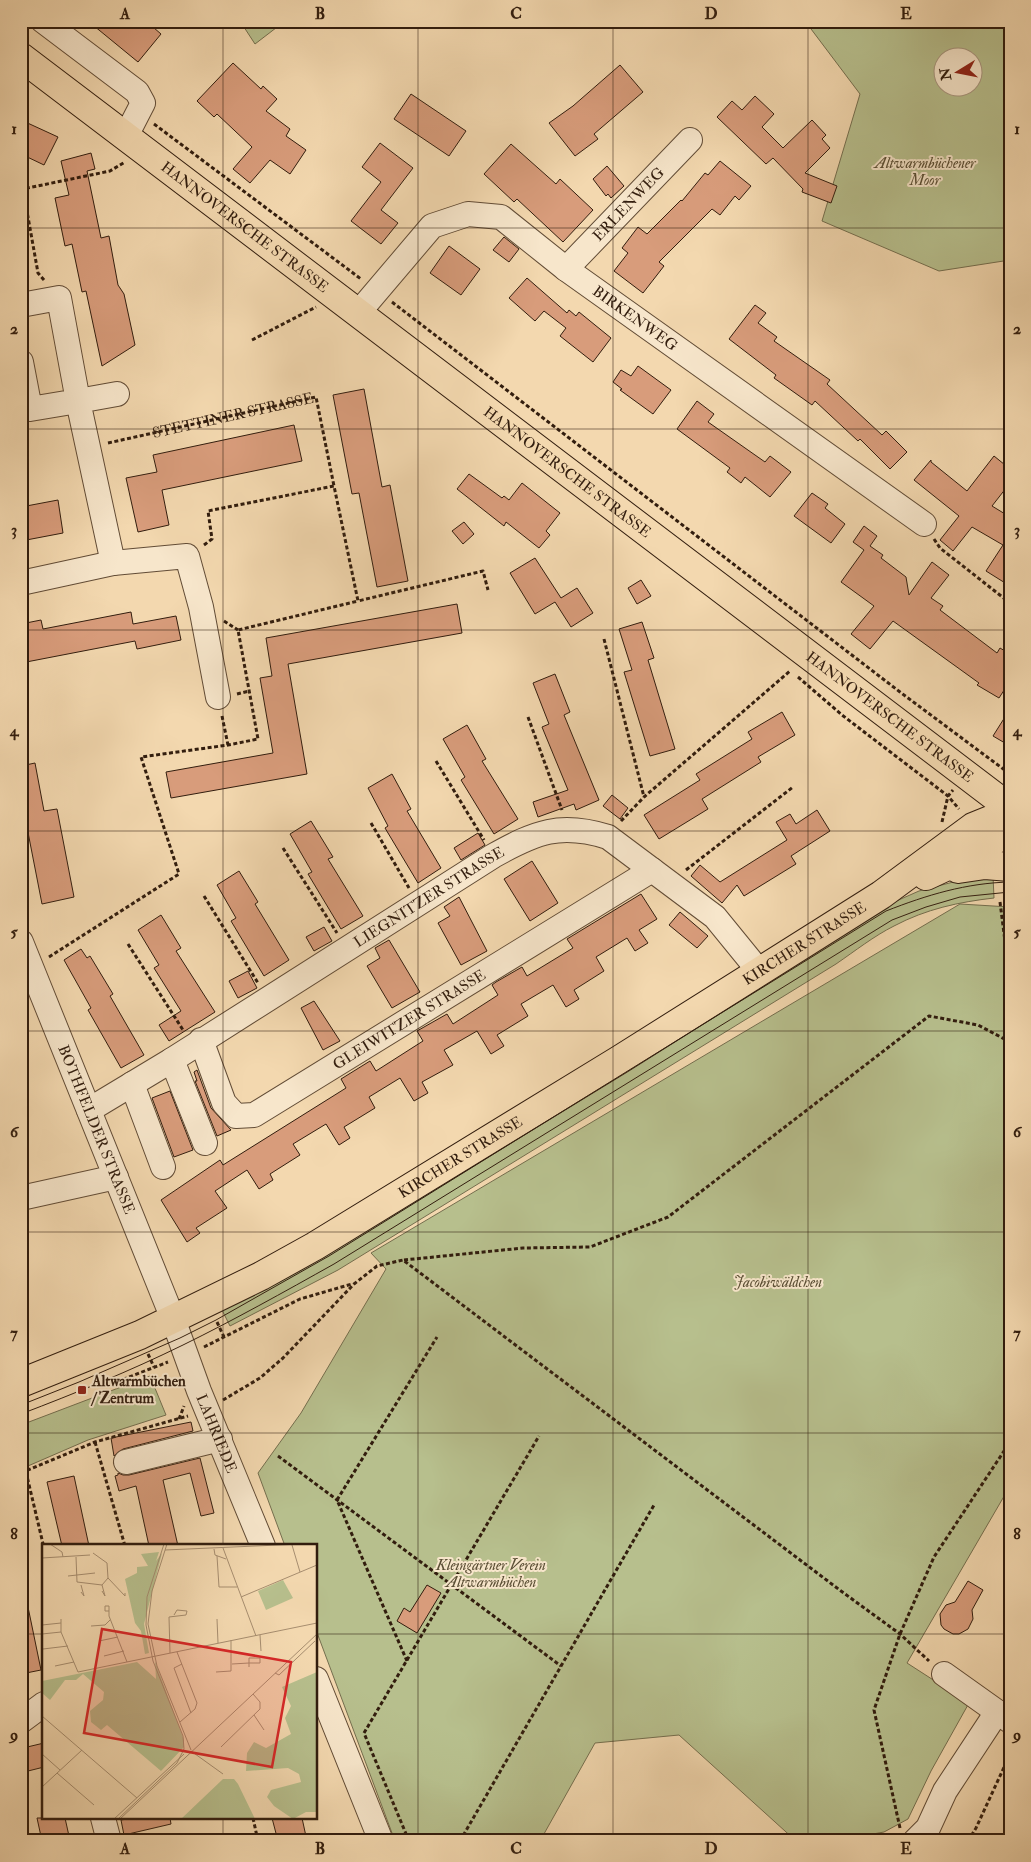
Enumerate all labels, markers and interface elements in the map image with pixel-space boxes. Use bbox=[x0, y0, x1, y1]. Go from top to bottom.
text: A bbox=[119, 4, 131, 24]
text: B bbox=[315, 4, 325, 24]
text: C bbox=[510, 4, 522, 24]
text: D bbox=[704, 4, 718, 24]
text: E bbox=[900, 4, 912, 24]
north arrow bbox=[934, 48, 984, 98]
text: N bbox=[936, 66, 955, 83]
text: 1 bbox=[11, 119, 17, 139]
text: 1 bbox=[1014, 119, 1020, 139]
park label: Altwarmbüchener Moor bbox=[872, 154, 977, 190]
street label: HANNOVERSCHE STRASSE bbox=[157, 158, 332, 297]
street label: ERLENWEG bbox=[589, 163, 669, 245]
street label: BIRKENWEG bbox=[589, 282, 681, 356]
text: 2 bbox=[10, 319, 18, 339]
text: 2 bbox=[1013, 319, 1021, 339]
street label: STETTINER STRASSE bbox=[151, 389, 316, 443]
street label: HANNOVERSCHE STRASSE bbox=[480, 403, 655, 542]
text: 3 bbox=[11, 520, 17, 540]
text: 3 bbox=[1014, 520, 1020, 540]
street label: HANNOVERSCHE STRASSE bbox=[802, 648, 977, 787]
text: 4 bbox=[9, 721, 20, 741]
text: 4 bbox=[1012, 721, 1023, 741]
street label: LIEGNITZER STRASSE bbox=[350, 843, 508, 952]
street label: KIRCHER STRASSE bbox=[739, 898, 870, 990]
text: 5 bbox=[10, 922, 18, 942]
text: 5 bbox=[1013, 922, 1021, 942]
street label: GLEIWITZER STRASSE bbox=[329, 966, 490, 1074]
street label: BOTHFELDER STRASSE bbox=[53, 1042, 139, 1217]
street label: KIRCHER STRASSE bbox=[395, 1112, 526, 1203]
text: 6 bbox=[10, 1122, 20, 1142]
text: 6 bbox=[1013, 1122, 1023, 1142]
park label: Jacobiwäldchen bbox=[734, 1273, 822, 1292]
text: 7 bbox=[10, 1323, 18, 1343]
text: 7 bbox=[1013, 1323, 1021, 1343]
place label: Altwarmbüchen / Zentrum bbox=[90, 1372, 186, 1408]
marker: Altwarmbüchen / Zentrum bbox=[76, 1384, 88, 1396]
street label: LAHRIEDE bbox=[191, 1391, 241, 1476]
text: 8 bbox=[10, 1524, 18, 1544]
text: 8 bbox=[1013, 1524, 1021, 1544]
inset map bbox=[42, 1544, 318, 1820]
park label: Kleingärtner Verein Altwarmbüchen bbox=[435, 1556, 546, 1592]
text: 9 bbox=[8, 1725, 18, 1745]
text: 9 bbox=[1011, 1725, 1021, 1745]
text: A bbox=[119, 1839, 131, 1859]
text: B bbox=[315, 1839, 325, 1859]
text: C bbox=[510, 1839, 522, 1859]
text: D bbox=[704, 1839, 718, 1859]
text: E bbox=[900, 1839, 912, 1859]

